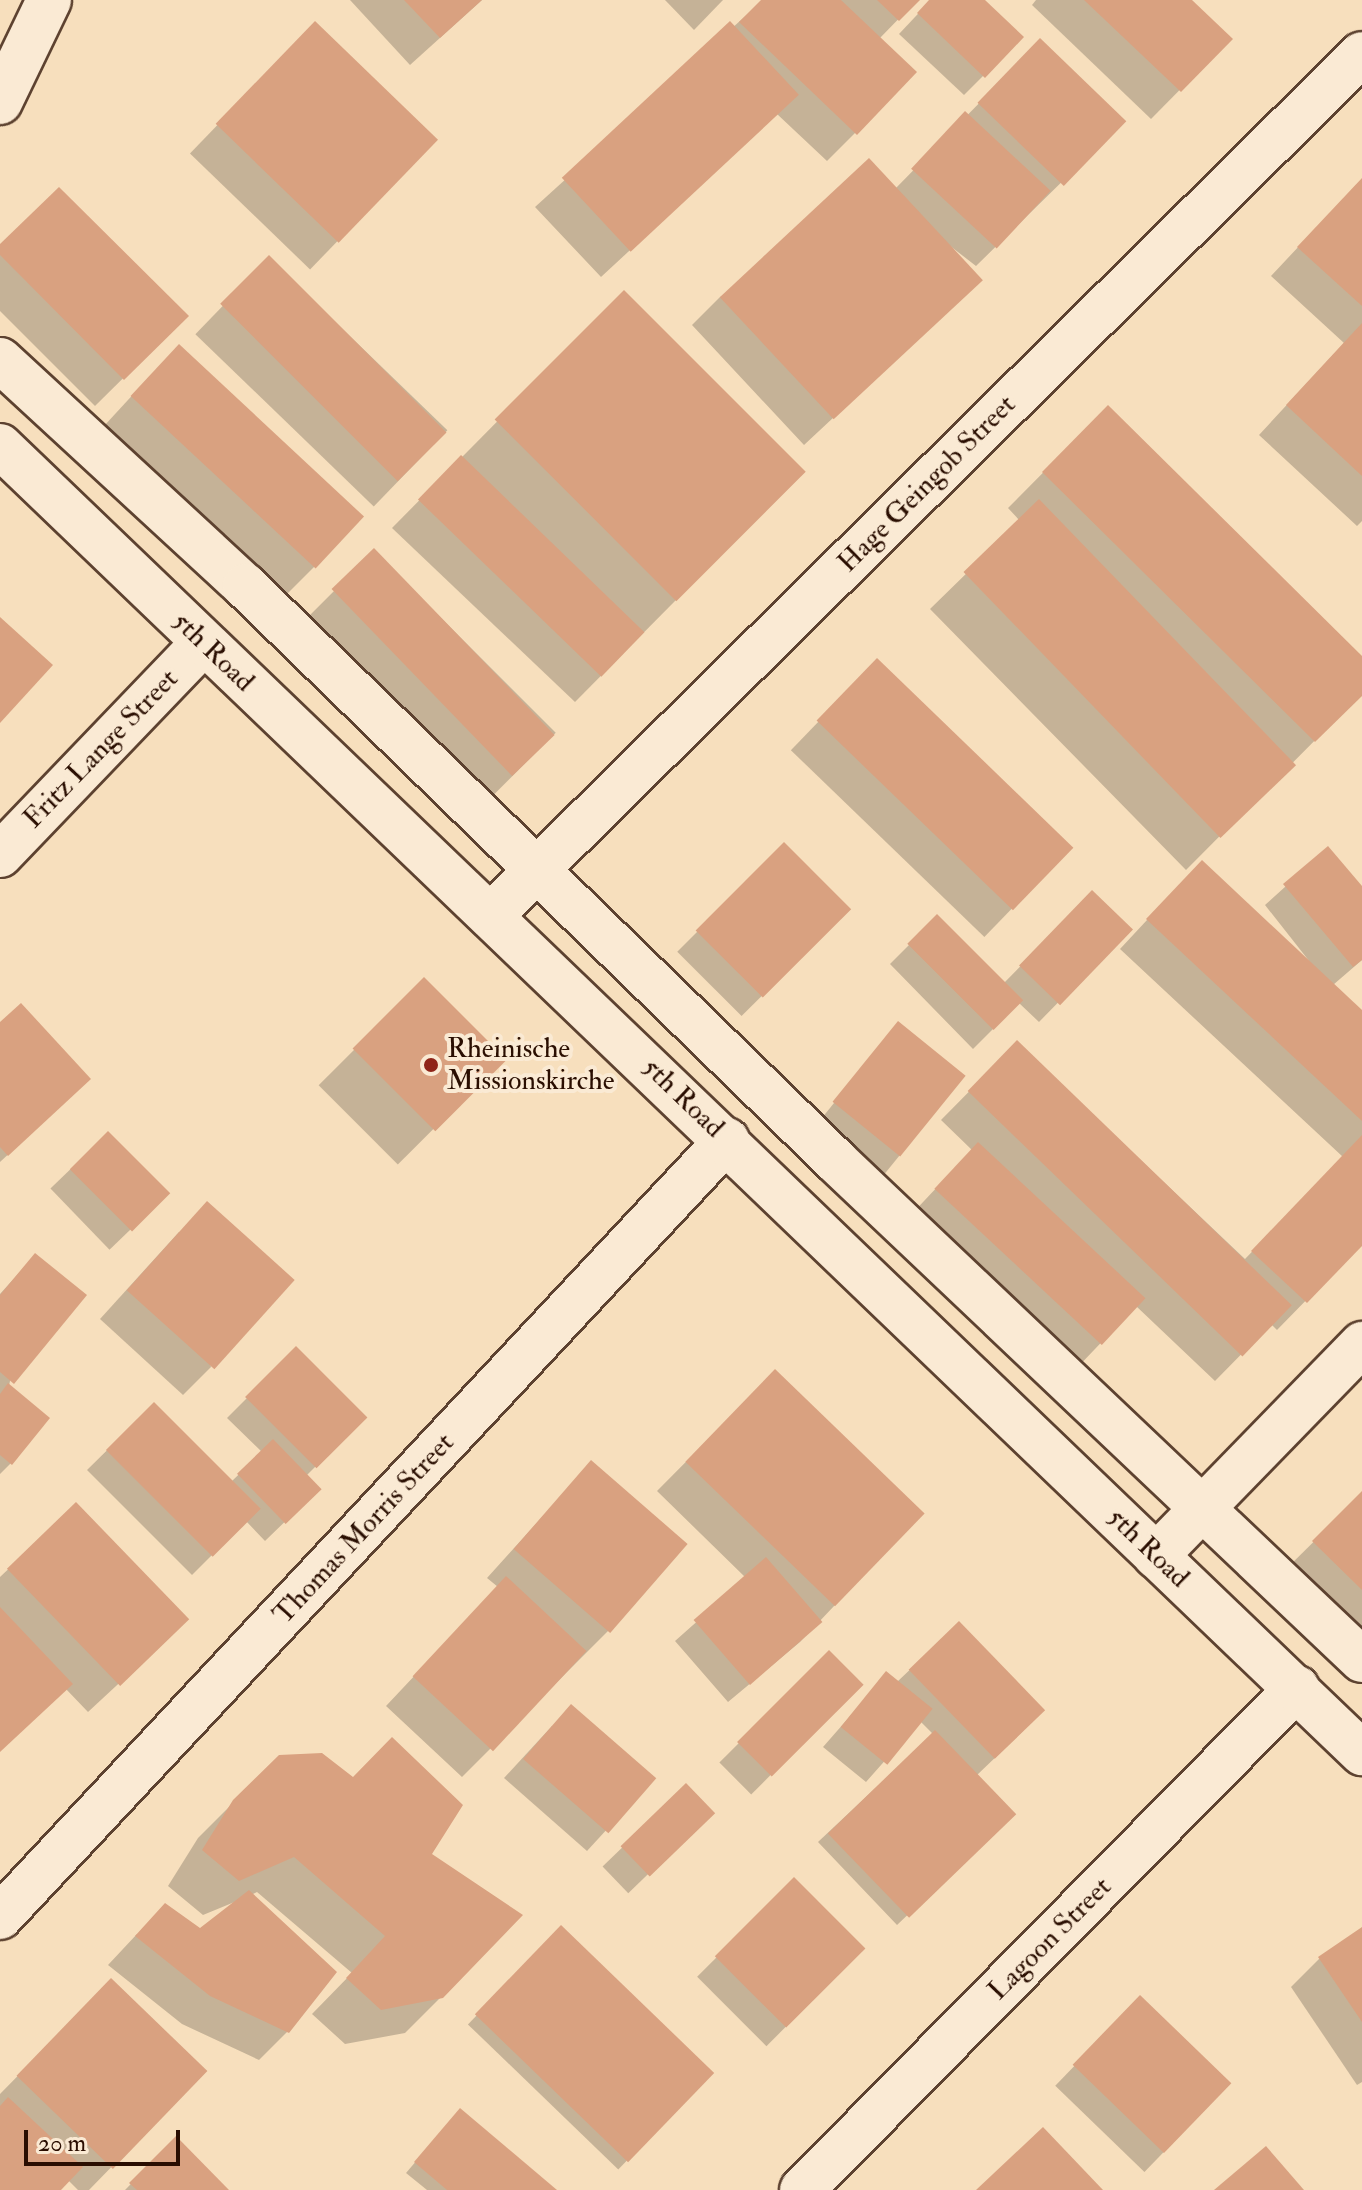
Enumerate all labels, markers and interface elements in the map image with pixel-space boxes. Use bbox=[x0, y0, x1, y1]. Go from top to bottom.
street label: Hage Geingob Street bbox=[831, 388, 1023, 580]
street label: 5th Road bbox=[165, 605, 261, 699]
street label: Fritz Lange Street bbox=[17, 662, 185, 836]
place label: Rheinische Missionskirche bbox=[447, 1032, 614, 1098]
street label: 5th Road bbox=[635, 1051, 731, 1145]
marker: Rheinische Missionskirche bbox=[422, 1056, 440, 1074]
street label: Thomas Morris Street bbox=[267, 1426, 461, 1632]
street label: 5th Road bbox=[1100, 1501, 1196, 1595]
street label: Lagoon Street bbox=[981, 1870, 1119, 2008]
scale bar bbox=[28, 2114, 184, 2164]
text: 20 m bbox=[38, 2128, 86, 2159]

